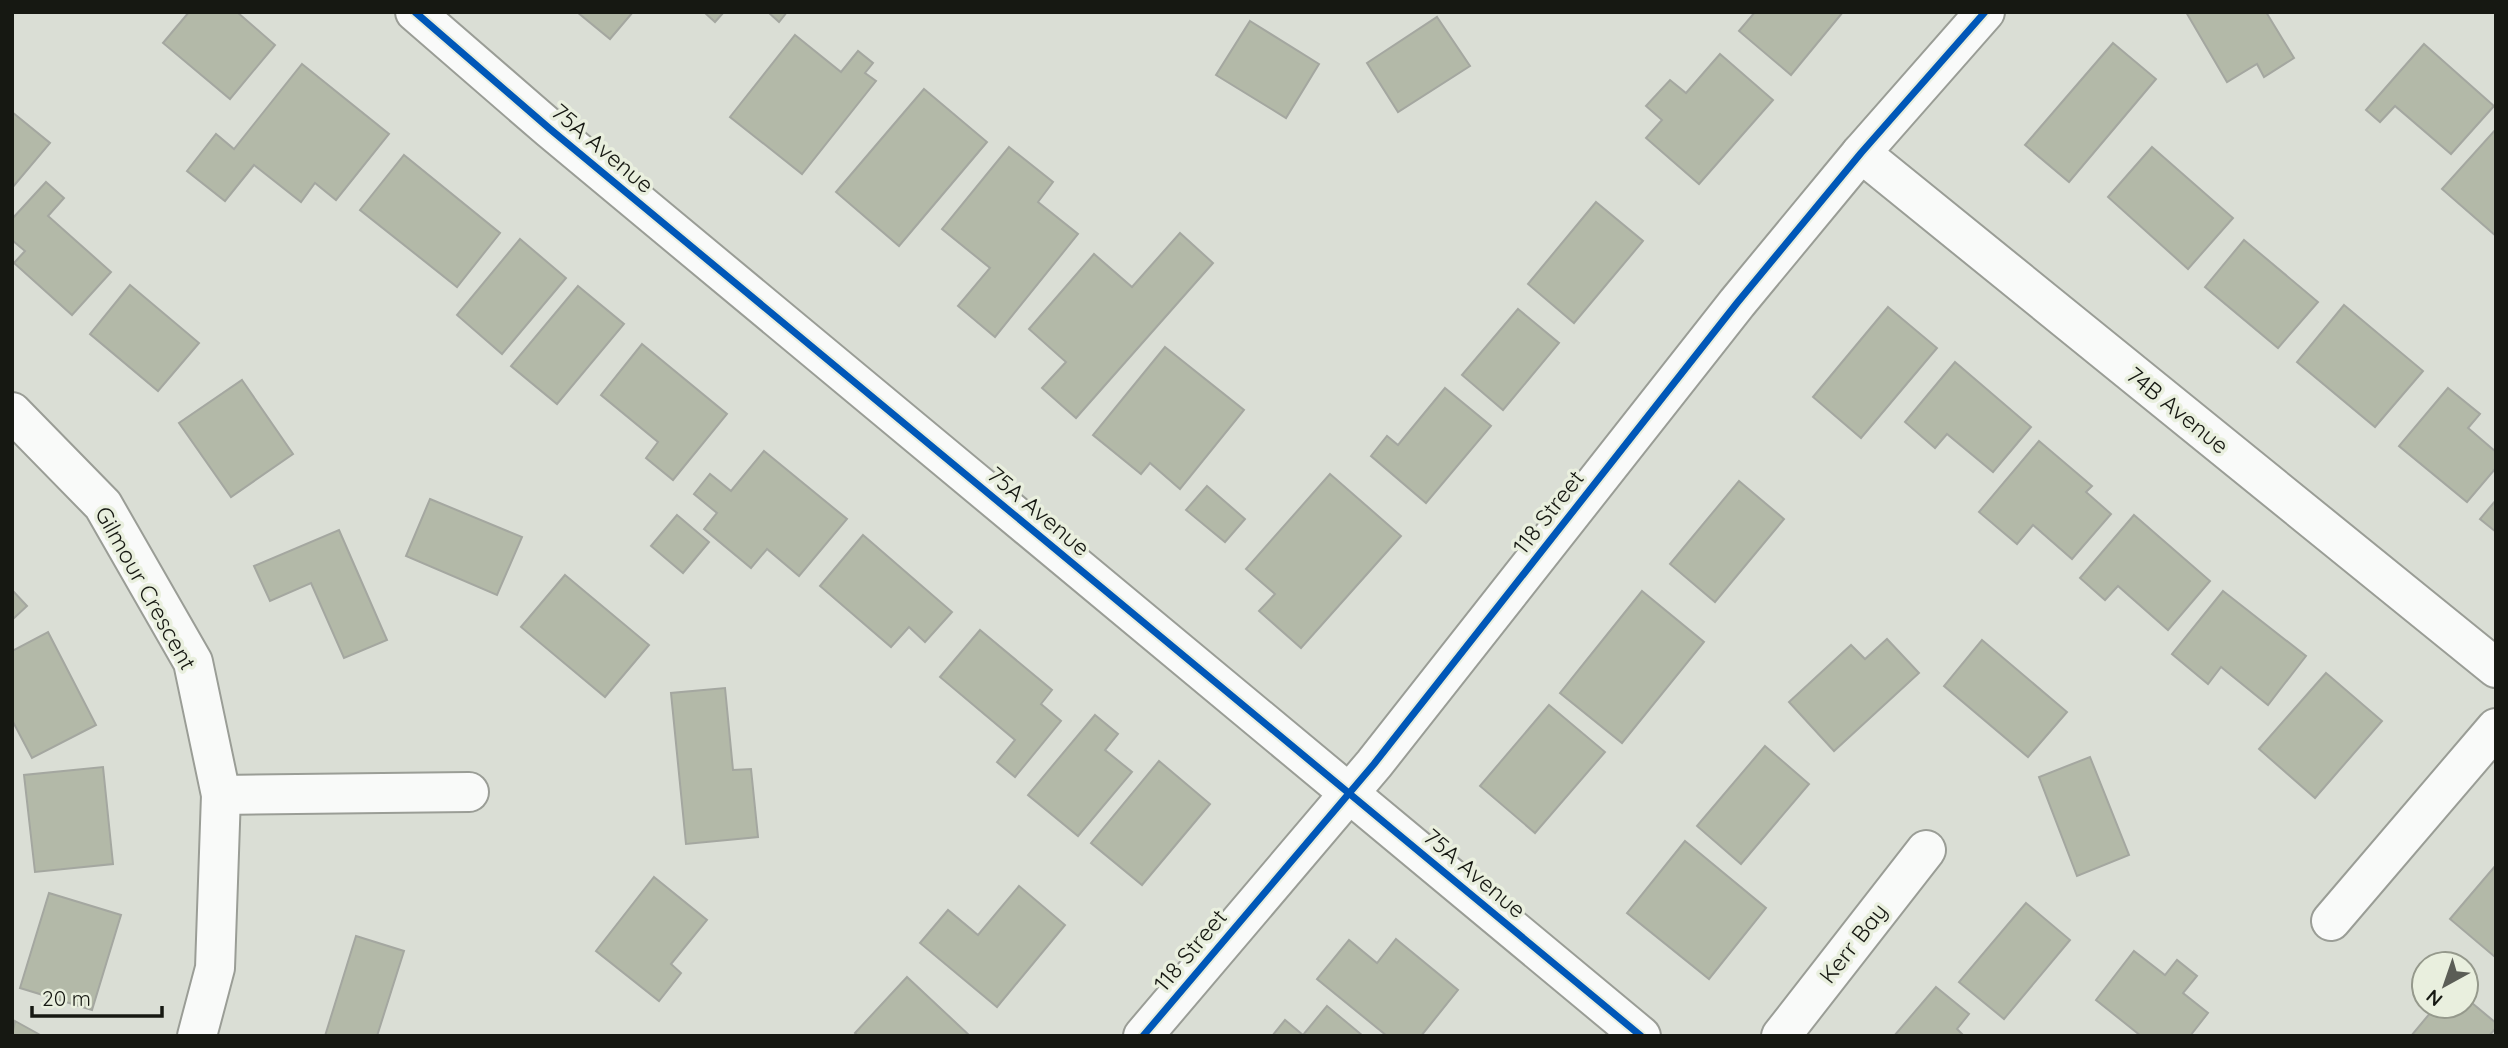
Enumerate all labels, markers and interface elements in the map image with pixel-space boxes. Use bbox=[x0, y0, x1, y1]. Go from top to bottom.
street label: 75A Avenue bbox=[546, 97, 660, 199]
street label: 74B Avenue bbox=[2121, 360, 2235, 460]
street label: 75A Avenue bbox=[982, 460, 1096, 562]
street label: 118 Street bbox=[1506, 464, 1590, 560]
street label: Gilmour Crescent bbox=[89, 501, 203, 675]
street label: 75A Avenue bbox=[1418, 822, 1532, 924]
street label: Kerr Bay bbox=[1813, 897, 1893, 989]
street label: 118 Street bbox=[1147, 903, 1233, 997]
north arrow bbox=[2410, 950, 2480, 1020]
scale bar bbox=[32, 974, 161, 1018]
text: N bbox=[2421, 984, 2447, 1012]
text: 20 m bbox=[42, 985, 91, 1011]

